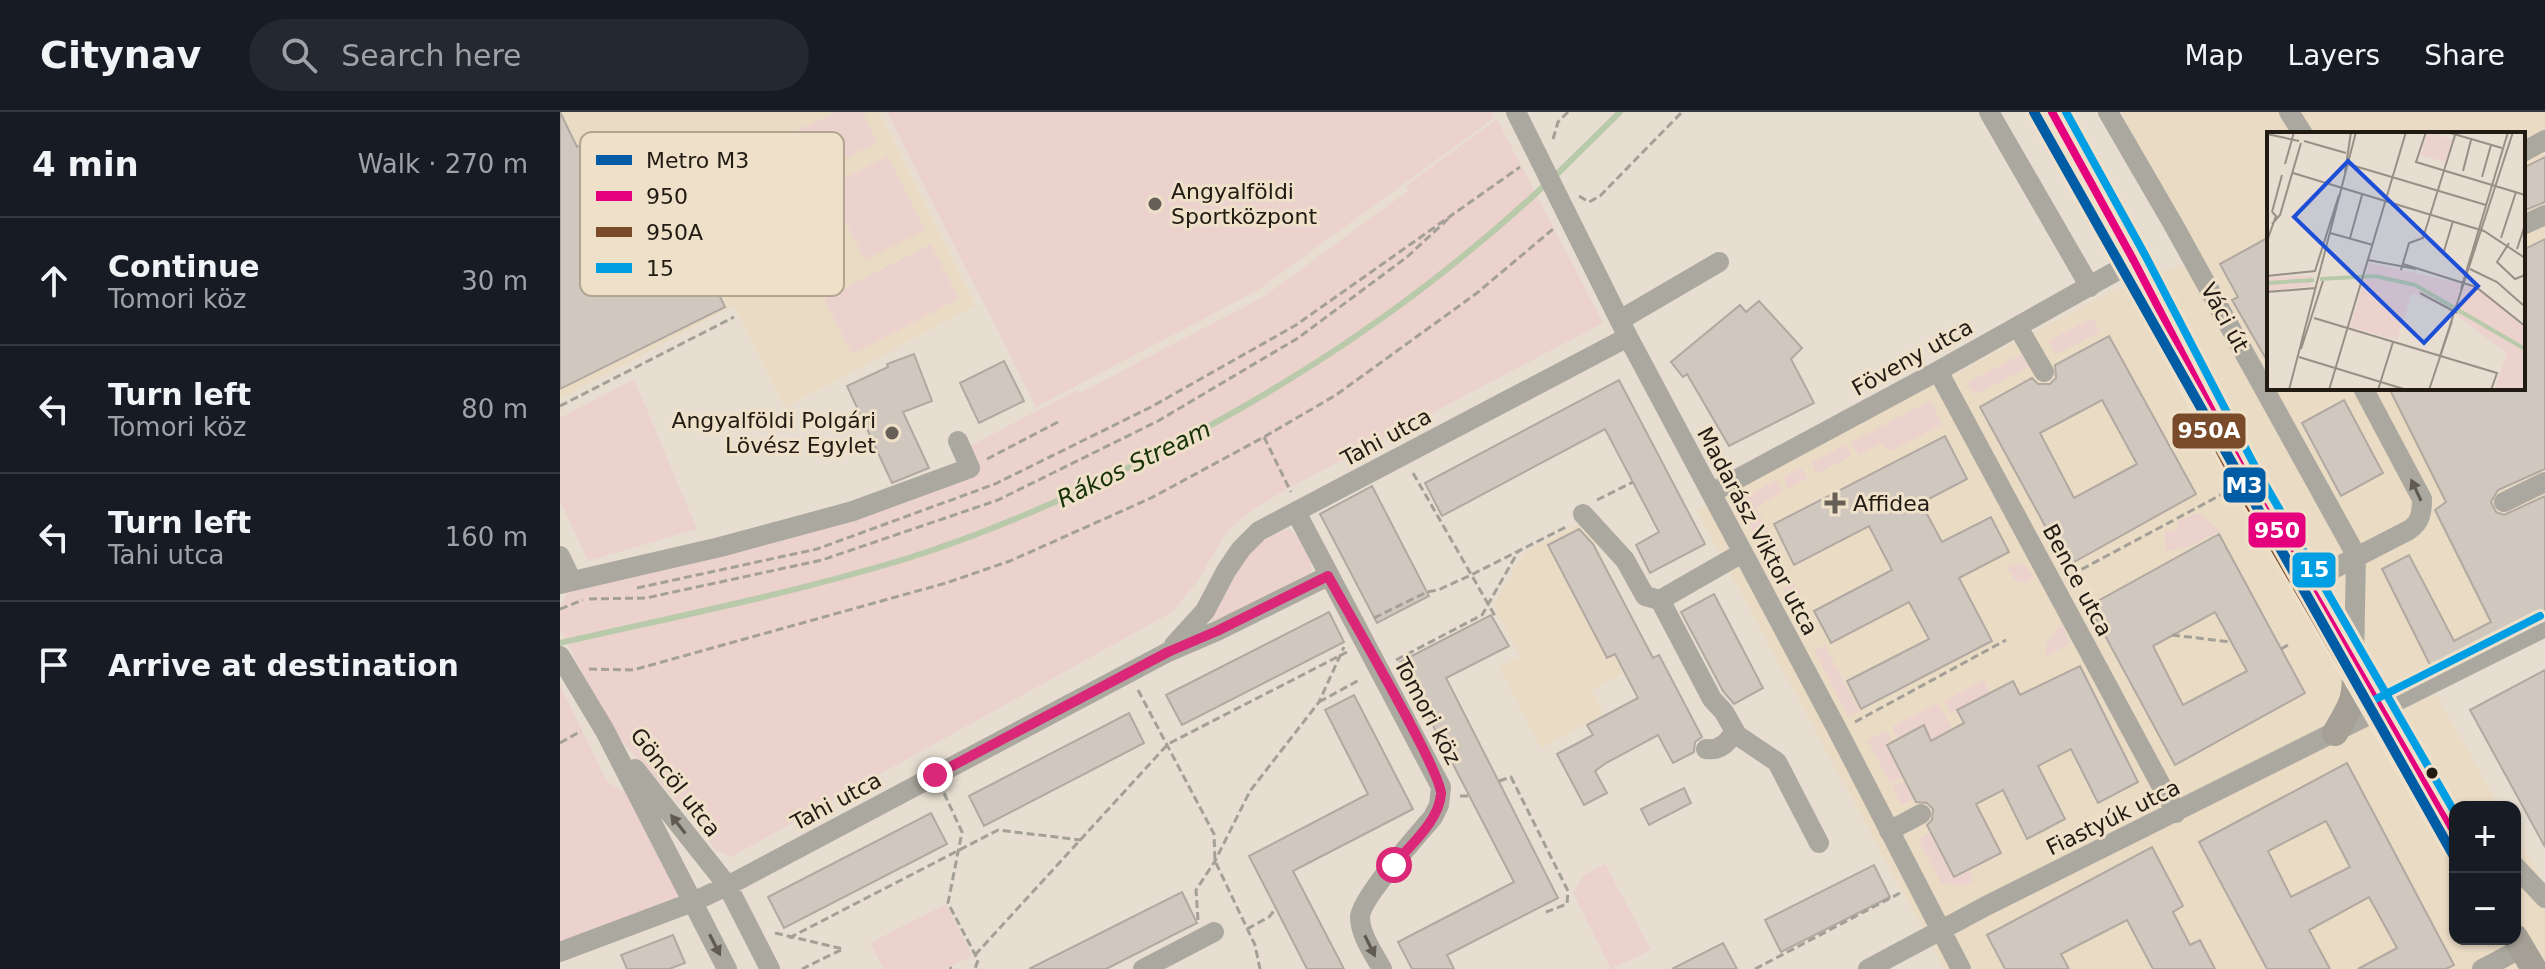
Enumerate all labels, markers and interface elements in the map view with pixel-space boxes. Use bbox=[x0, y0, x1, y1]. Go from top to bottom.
search box bbox=[249, 19, 809, 91]
text: Citynav bbox=[40, 33, 201, 77]
icon: search bbox=[277, 33, 321, 77]
text: Search here bbox=[341, 38, 522, 73]
text: Map bbox=[2184, 39, 2244, 72]
text: Layers bbox=[2288, 39, 2380, 72]
text: Share bbox=[2424, 39, 2505, 72]
legend bbox=[580, 132, 844, 296]
inset map bbox=[2267, 132, 2525, 390]
text: 4 min bbox=[32, 144, 139, 184]
text: Metro M3 bbox=[646, 148, 749, 173]
text: Walk · 270 m bbox=[358, 149, 528, 179]
place label: Angyalföldi Sportközpont bbox=[1171, 179, 1317, 229]
text: 950 bbox=[646, 184, 688, 209]
marker: Angyalföldi Sportközpont bbox=[1146, 195, 1164, 213]
text: 950A bbox=[646, 220, 703, 245]
text: Continue bbox=[108, 249, 260, 284]
text: 15 bbox=[646, 256, 674, 281]
icon: ahead bbox=[32, 259, 76, 303]
text: 30 m bbox=[461, 266, 528, 296]
street label: Váci út bbox=[2196, 279, 2254, 356]
text: Tomori köz bbox=[108, 284, 246, 314]
street label: Föveny utca bbox=[1848, 314, 1977, 401]
text: Turn left bbox=[108, 377, 251, 412]
icon: left bbox=[32, 387, 76, 431]
text: 80 m bbox=[461, 394, 528, 424]
street label: Tahi utca bbox=[1336, 403, 1436, 472]
place label: Angyalföldi Polgári Lövész Egylet bbox=[671, 408, 876, 458]
text: Tomori köz bbox=[108, 412, 246, 442]
line badge: 950A bbox=[2171, 412, 2247, 450]
water label: Rákos Stream bbox=[1053, 415, 1215, 513]
text: 950A bbox=[2178, 418, 2240, 443]
street label: Madarász Viktor utca bbox=[1692, 423, 1823, 640]
marker: Angyalföldi Polgári Lövész Egylet bbox=[883, 424, 901, 442]
line badge: M3 bbox=[2222, 466, 2267, 504]
text: M3 bbox=[2225, 473, 2263, 498]
one-way arrow bbox=[2409, 478, 2423, 501]
place label: Affidea bbox=[1853, 491, 1930, 516]
marker: Affidea bbox=[1824, 492, 1846, 514]
text: Turn left bbox=[108, 505, 251, 540]
line badge: 950 bbox=[2247, 511, 2307, 549]
icon: left bbox=[32, 515, 76, 559]
text: 950 bbox=[2254, 518, 2300, 543]
street label: Bence utca bbox=[2038, 520, 2118, 641]
text: 160 m bbox=[445, 522, 528, 552]
text: Tahi utca bbox=[108, 540, 224, 570]
line badge: 15 bbox=[2291, 551, 2337, 589]
text: 15 bbox=[2299, 557, 2329, 582]
icon: arrive bbox=[32, 643, 76, 687]
text: Arrive at destination bbox=[108, 648, 459, 683]
street label: Tomori köz bbox=[1389, 653, 1466, 769]
street label: Göncöl utca bbox=[625, 723, 726, 842]
route end bbox=[917, 757, 953, 793]
unlabelled marker bbox=[2424, 765, 2440, 781]
street label: Tahi utca bbox=[786, 767, 886, 836]
street label: Fiastyúk utca bbox=[2042, 774, 2184, 861]
map controls bbox=[2449, 801, 2521, 945]
button: + bbox=[2449, 801, 2521, 873]
one-way arrow bbox=[671, 814, 687, 834]
route start bbox=[1376, 847, 1412, 883]
button: − bbox=[2449, 873, 2521, 945]
one-way arrow bbox=[708, 933, 722, 956]
one-way arrow bbox=[1363, 934, 1377, 957]

